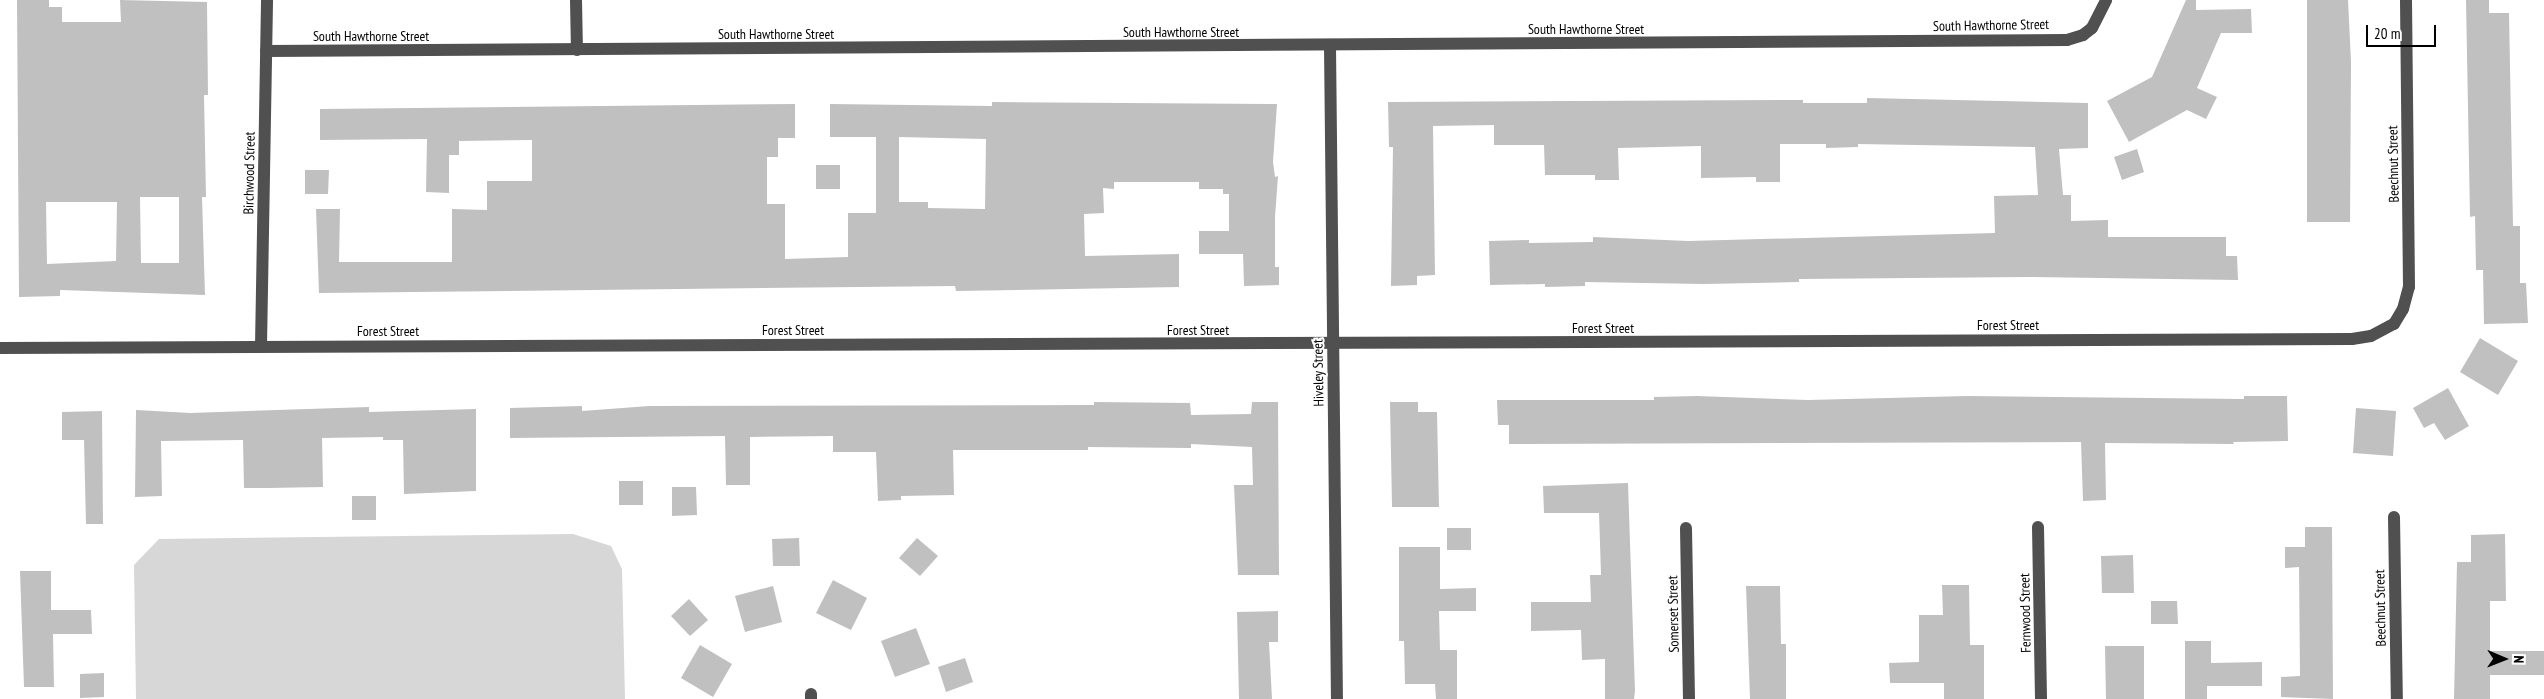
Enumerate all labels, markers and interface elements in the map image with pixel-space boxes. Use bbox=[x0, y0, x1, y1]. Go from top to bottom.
scale bar bbox=[2369, 15, 2439, 47]
street label: South Hawthorne Street bbox=[1933, 16, 2049, 34]
street label: South Hawthorne Street bbox=[1528, 21, 1644, 37]
street label: South Hawthorne Street bbox=[1123, 24, 1239, 40]
text: 20 m bbox=[2374, 24, 2400, 43]
street label: South Hawthorne Street bbox=[718, 26, 834, 42]
street label: South Hawthorne Street bbox=[313, 28, 429, 44]
street label: Beechnut Street bbox=[2384, 125, 2402, 203]
street label: Birchwood Street bbox=[240, 131, 258, 215]
street label: Forest Street bbox=[1977, 317, 2039, 333]
street label: Forest Street bbox=[1572, 320, 1634, 336]
street label: Forest Street bbox=[762, 322, 824, 338]
street label: Forest Street bbox=[1167, 322, 1229, 338]
street label: Forest Street bbox=[357, 323, 419, 339]
street label: Hiveley Street bbox=[1309, 339, 1327, 407]
street label: Beechnut Street bbox=[2371, 569, 2389, 647]
street label: Fernwood Street bbox=[2016, 573, 2034, 653]
street label: Somerset Street bbox=[1664, 575, 1682, 653]
north arrow bbox=[2479, 634, 2529, 684]
text: N bbox=[2510, 655, 2528, 663]

